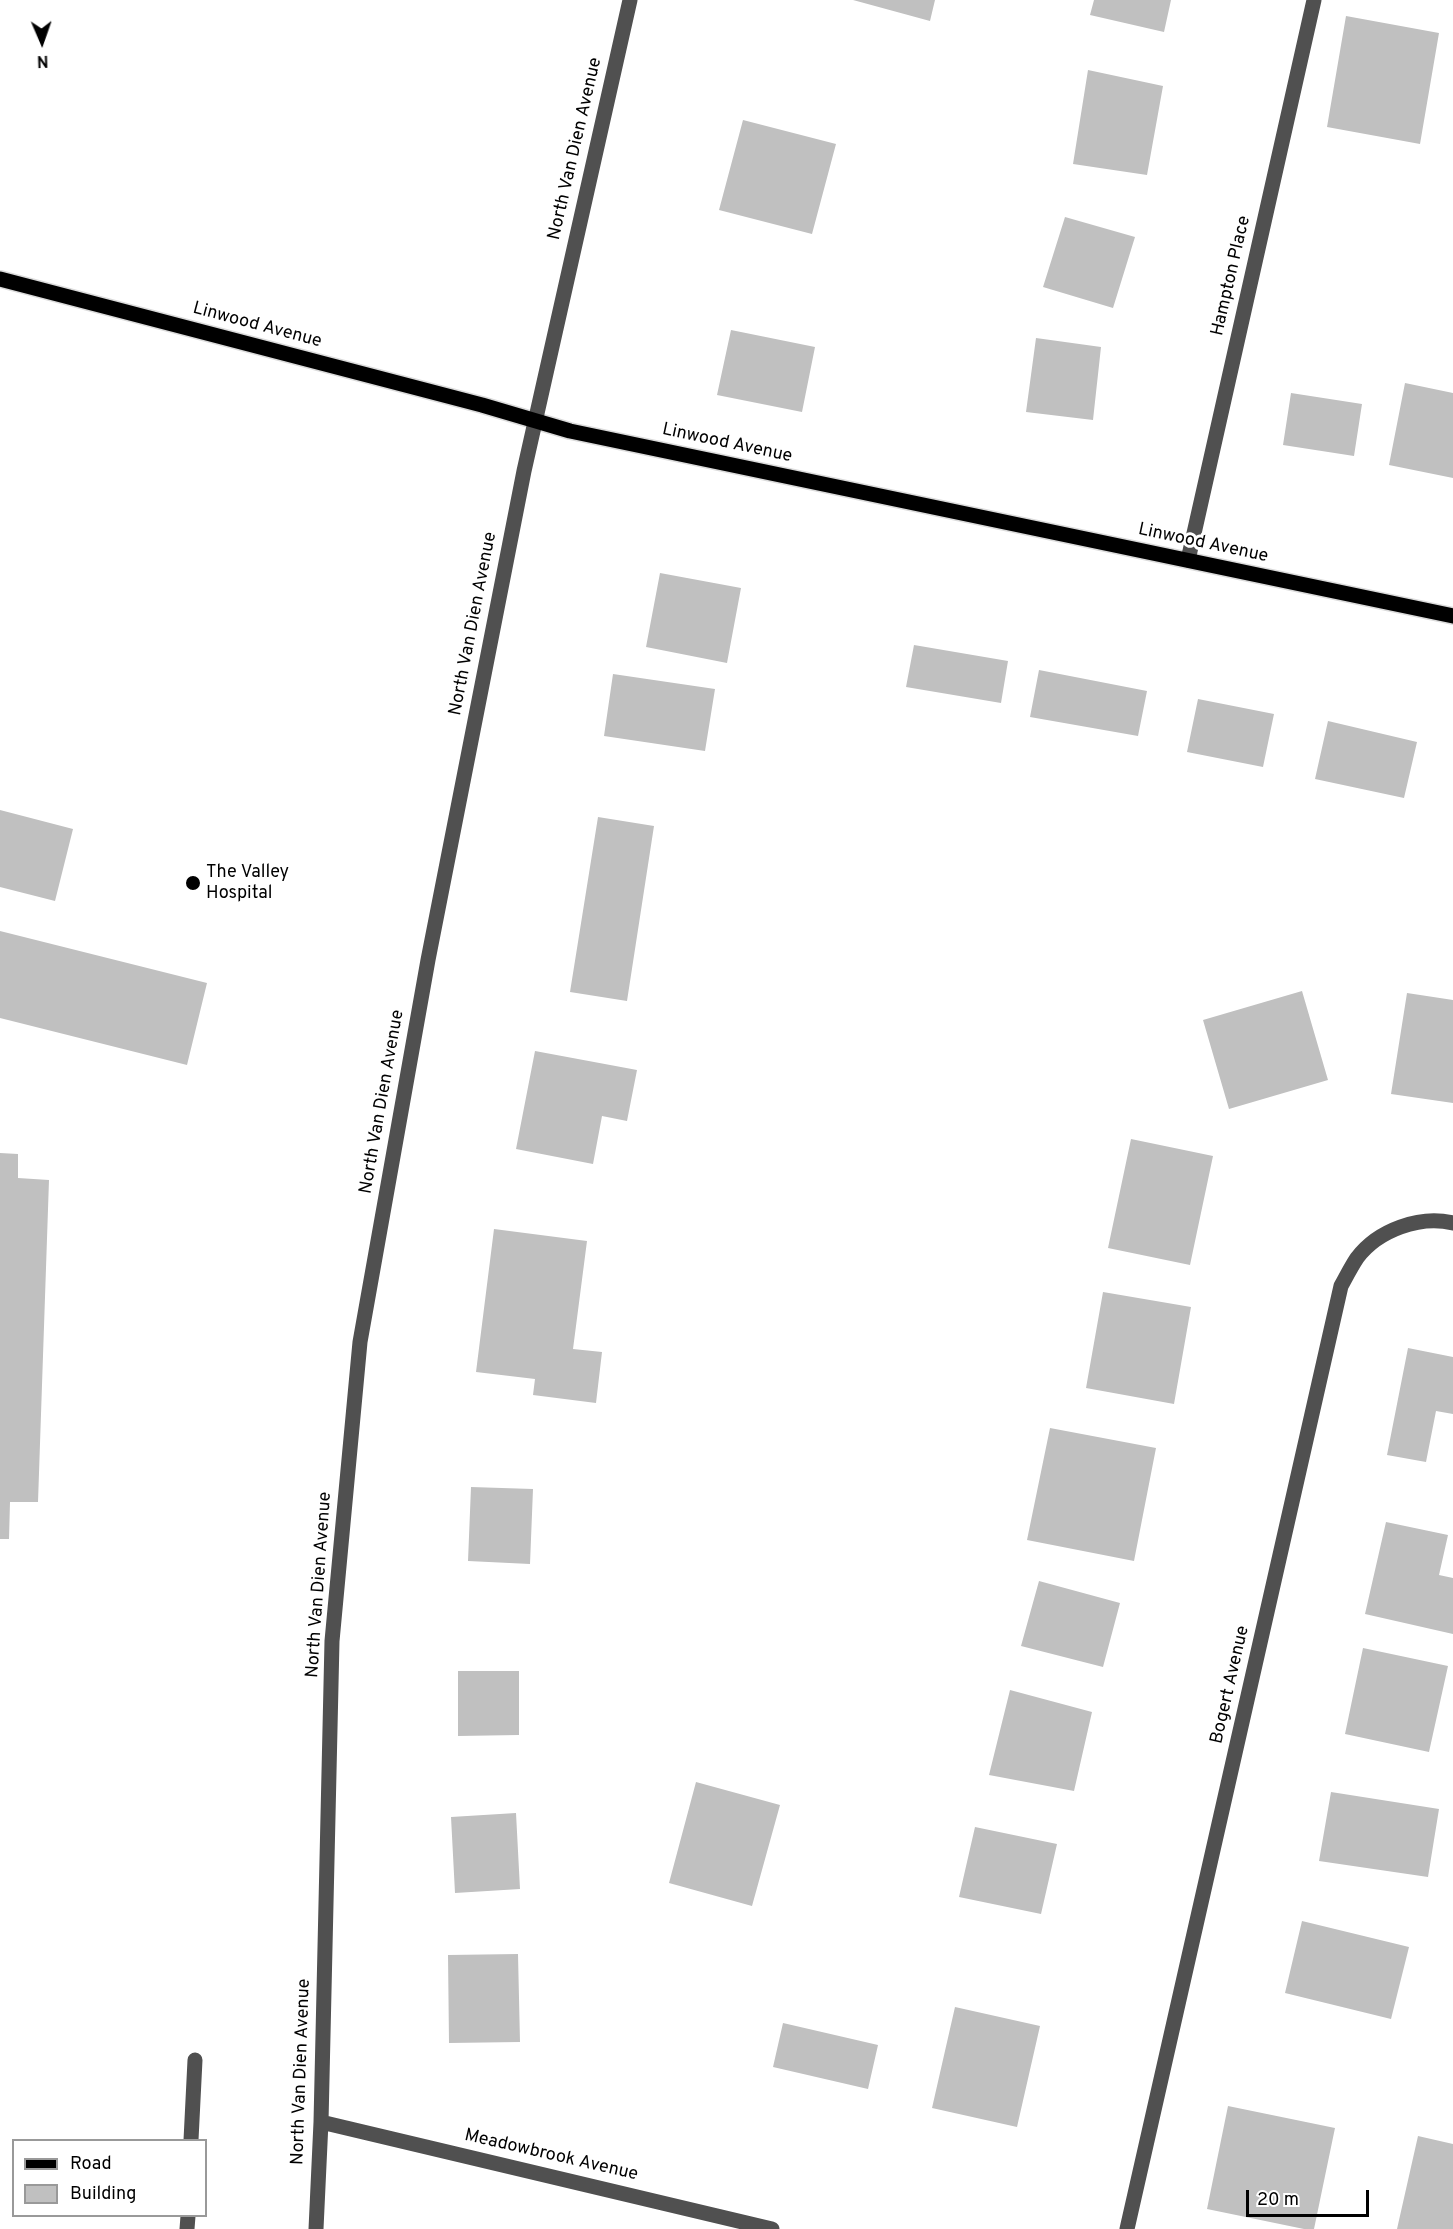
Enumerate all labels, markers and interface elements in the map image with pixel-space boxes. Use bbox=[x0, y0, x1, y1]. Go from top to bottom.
north arrow bbox=[12, 12, 72, 72]
text: N bbox=[37, 50, 49, 70]
street label: North Van Dien Avenue bbox=[544, 56, 608, 242]
street label: Hampton Place bbox=[1208, 214, 1256, 338]
street label: Linwood Avenue bbox=[190, 298, 324, 354]
street label: Linwood Avenue bbox=[660, 420, 794, 468]
street label: Linwood Avenue bbox=[1136, 520, 1270, 568]
street label: North Van Dien Avenue bbox=[446, 530, 502, 718]
place label: The Valley Hospital bbox=[206, 862, 289, 904]
marker: The Valley Hospital bbox=[184, 874, 202, 892]
street label: North Van Dien Avenue bbox=[356, 1008, 410, 1196]
street label: North Van Dien Avenue bbox=[303, 1491, 337, 1679]
street label: Bogert Avenue bbox=[1207, 1624, 1255, 1746]
street label: North Van Dien Avenue bbox=[288, 1978, 316, 2166]
street label: Meadowbrook Avenue bbox=[462, 2126, 640, 2186]
legend bbox=[12, 2139, 207, 2217]
text: Road bbox=[70, 2153, 112, 2176]
scale bar bbox=[1249, 2178, 1372, 2216]
text: Building bbox=[70, 2183, 136, 2206]
text: 20 m bbox=[1257, 2189, 1299, 2212]

